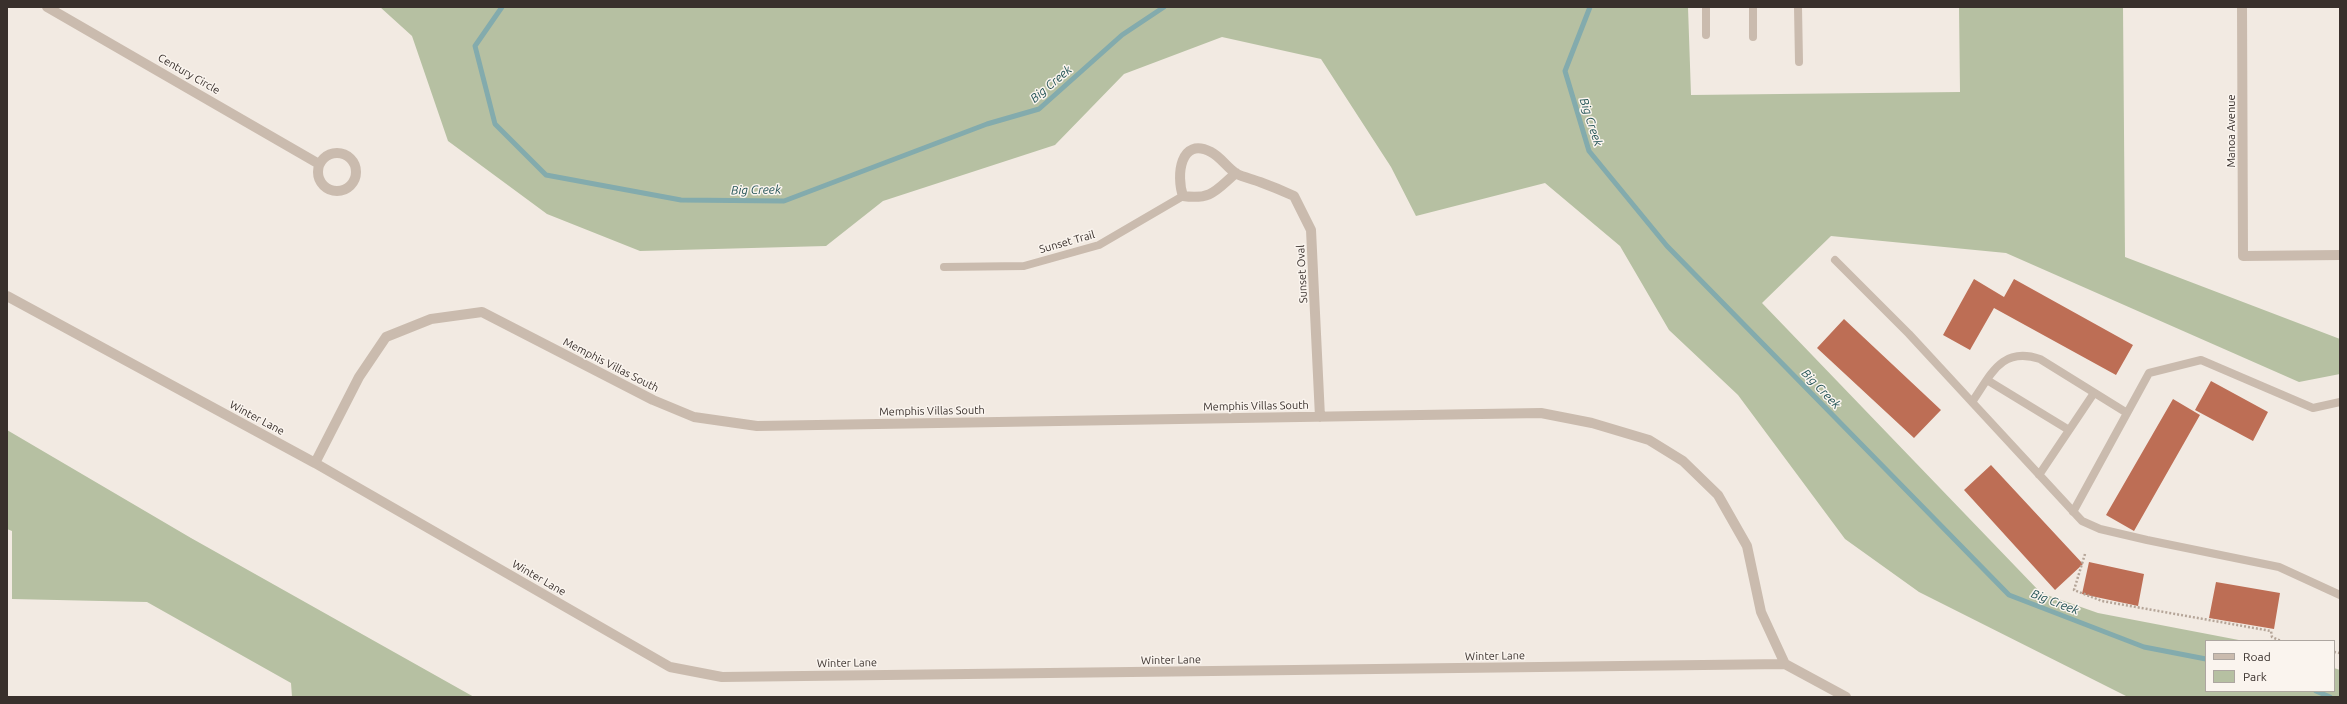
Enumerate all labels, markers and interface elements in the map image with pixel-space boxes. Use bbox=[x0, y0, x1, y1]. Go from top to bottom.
street label: Century Circle bbox=[156, 51, 222, 97]
water label: Big Creek bbox=[1027, 62, 1075, 106]
street label: Manoa Avenue bbox=[2224, 94, 2238, 168]
water label: Big Creek bbox=[1576, 96, 1606, 148]
water label: Big Creek bbox=[731, 182, 781, 198]
street label: Sunset Trail bbox=[1038, 228, 1096, 256]
street label: Sunset Oval bbox=[1294, 244, 1310, 304]
street label: Memphis Villas South bbox=[561, 335, 661, 395]
water label: Big Creek bbox=[1798, 366, 1844, 412]
street label: Winter Lane bbox=[227, 398, 287, 438]
street label: Memphis Villas South bbox=[1203, 398, 1309, 414]
street label: Memphis Villas South bbox=[879, 403, 985, 419]
street label: Winter Lane bbox=[510, 557, 568, 599]
water label: Big Creek bbox=[2029, 586, 2081, 618]
legend bbox=[2205, 640, 2335, 692]
street label: Winter Lane bbox=[1465, 649, 1525, 663]
text: Road bbox=[2243, 650, 2271, 663]
street label: Winter Lane bbox=[1141, 653, 1201, 667]
street label: Winter Lane bbox=[817, 656, 877, 670]
text: Park bbox=[2243, 670, 2267, 683]

